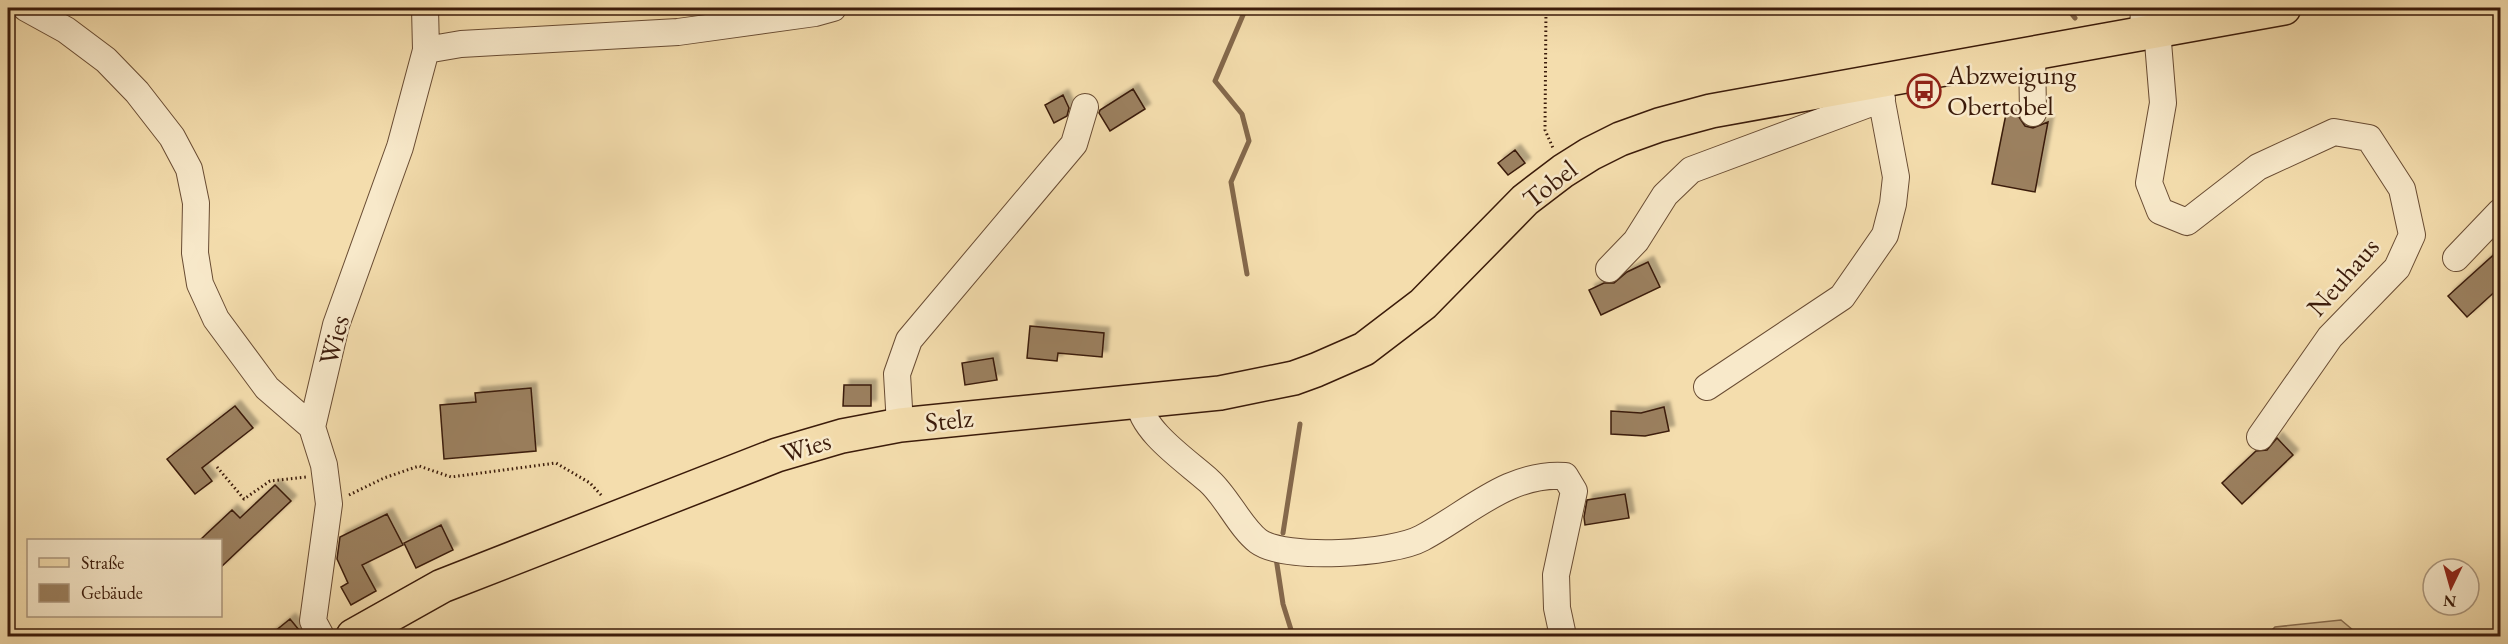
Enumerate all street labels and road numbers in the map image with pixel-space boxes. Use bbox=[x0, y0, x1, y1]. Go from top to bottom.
street label: Tobel bbox=[1515, 151, 1584, 216]
street label: Neuhaus bbox=[2299, 230, 2387, 324]
street label: Wies bbox=[310, 311, 357, 369]
street label: Stelz bbox=[923, 399, 976, 439]
street label: Wies bbox=[777, 422, 835, 471]

